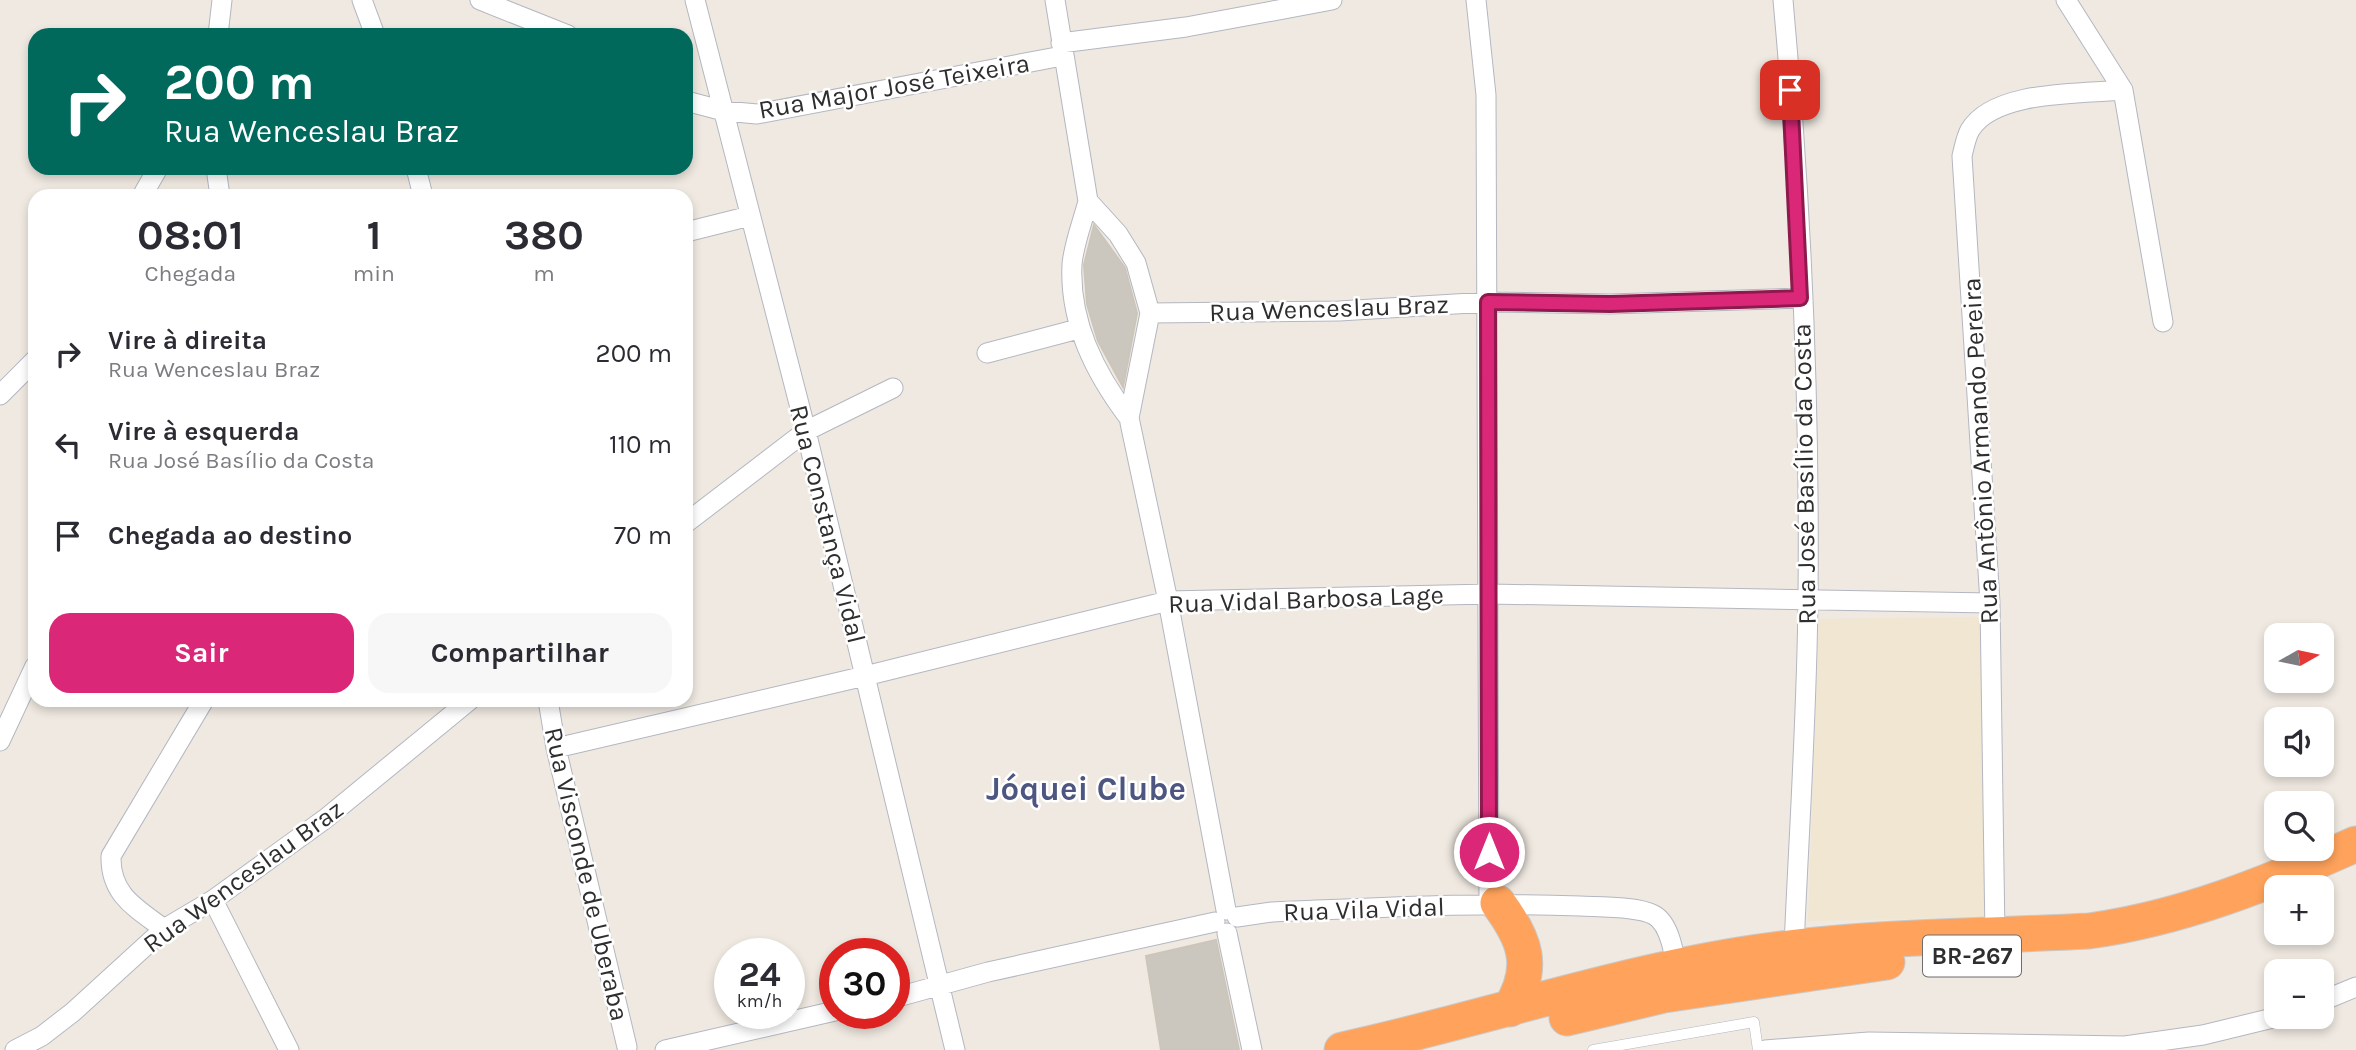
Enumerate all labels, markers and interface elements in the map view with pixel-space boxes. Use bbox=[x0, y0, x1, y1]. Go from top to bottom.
street label: Rua Major José Teixeira bbox=[756, 47, 1032, 126]
text: 200 m bbox=[164, 54, 315, 111]
icon: right bbox=[49, 56, 140, 147]
pin bbox=[1760, 60, 1820, 120]
icon: arrive bbox=[1771, 71, 1809, 109]
text: Rua Wenceslau Braz bbox=[164, 113, 459, 150]
text: 08:01 bbox=[137, 210, 244, 260]
text: 1 bbox=[366, 210, 381, 260]
text: 380 bbox=[504, 210, 584, 260]
text: Chegada bbox=[145, 260, 236, 287]
text: min bbox=[353, 260, 395, 287]
text: m bbox=[533, 260, 555, 287]
street label: Rua Antônio Armando Pereira bbox=[1956, 277, 2005, 625]
street label: Rua Wenceslau Braz bbox=[1209, 289, 1449, 328]
street label: Rua José Basílio da Costa bbox=[1786, 323, 1823, 625]
text: Vire à direita bbox=[108, 325, 267, 356]
icon: right bbox=[49, 335, 87, 373]
text: 200 m bbox=[596, 338, 672, 369]
text: Rua Wenceslau Braz bbox=[108, 356, 320, 383]
street label: Rua Constança Vidal bbox=[783, 402, 872, 647]
text: Vire à esquerda bbox=[108, 416, 299, 447]
icon: left bbox=[49, 426, 87, 464]
text: 110 m bbox=[609, 429, 672, 460]
text: Rua José Basílio da Costa bbox=[108, 447, 374, 474]
icon: arrive bbox=[49, 517, 87, 555]
text: Chegada ao destino bbox=[108, 520, 352, 551]
text: 70 m bbox=[614, 520, 672, 551]
street label: Rua Vidal Barbosa Lage bbox=[1168, 579, 1444, 620]
button: Sair bbox=[49, 613, 354, 693]
button: Compartilhar bbox=[368, 613, 672, 693]
north arrow bbox=[2264, 623, 2334, 693]
map controls bbox=[2264, 623, 2334, 1029]
button: sound bbox=[2264, 707, 2334, 777]
street label: Rua Visconde de Uberaba bbox=[538, 724, 635, 1024]
district label: Jóquei Clube bbox=[986, 770, 1186, 809]
button: search bbox=[2264, 791, 2334, 861]
street label: Rua Wenceslau Braz bbox=[137, 793, 349, 959]
position arrow bbox=[1452, 815, 1526, 889]
button: + bbox=[2264, 875, 2334, 945]
street label: Rua Vila Vidal bbox=[1283, 891, 1445, 928]
road number: BR-267 bbox=[1923, 936, 2021, 976]
speed limit sign: 30 bbox=[819, 938, 910, 1029]
text: 24 bbox=[739, 954, 781, 995]
button: − bbox=[2264, 959, 2334, 1029]
text: km/h bbox=[737, 990, 782, 1012]

